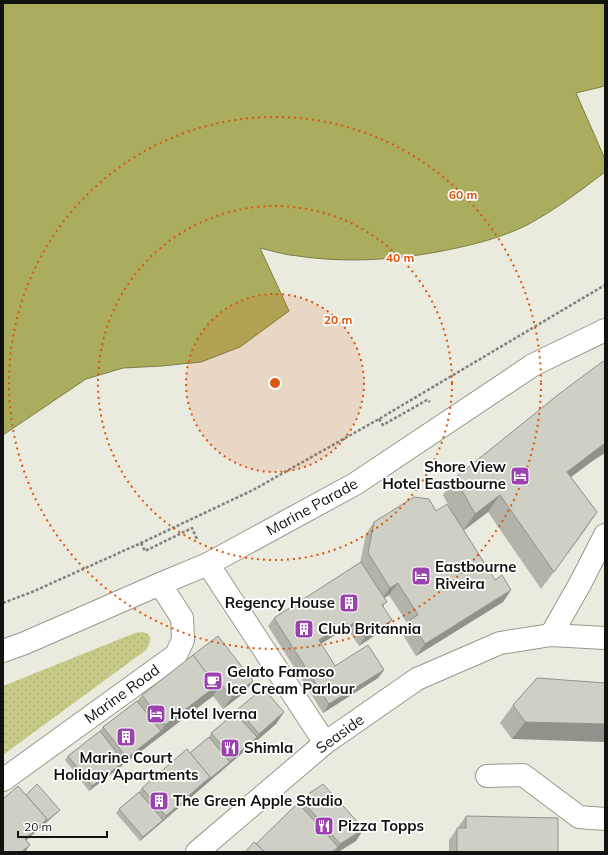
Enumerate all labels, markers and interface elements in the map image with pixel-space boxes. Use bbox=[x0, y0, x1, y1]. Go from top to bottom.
text: 60 m bbox=[449, 187, 477, 202]
text: 40 m bbox=[386, 250, 414, 265]
text: 20 m bbox=[324, 312, 352, 327]
centre of rings bbox=[268, 376, 282, 390]
place label: Shore View Hotel Eastbourne bbox=[382, 457, 507, 493]
hotel icon: Shore View Hotel Eastbourne bbox=[509, 465, 531, 487]
street label: Marine Parade bbox=[263, 474, 361, 540]
place label: Eastbourne Riveira bbox=[435, 557, 517, 593]
hotel icon: Eastbourne Riveira bbox=[410, 565, 432, 587]
building icon: Regency House bbox=[338, 592, 360, 614]
place label: Regency House bbox=[225, 593, 335, 612]
building icon: Club Britannia bbox=[293, 618, 315, 640]
place label: Club Britannia bbox=[318, 619, 421, 638]
street label: Marine Road bbox=[80, 660, 163, 727]
place label: Gelato Famoso Ice Cream Parlour bbox=[227, 662, 355, 698]
cafe icon: Gelato Famoso Ice Cream Parlour bbox=[202, 670, 224, 692]
hotel icon: Hotel Iverna bbox=[145, 703, 167, 725]
place label: Hotel Iverna bbox=[170, 704, 257, 723]
street label: Seaside bbox=[312, 710, 367, 757]
building icon: Marine Court Holiday Apartments bbox=[115, 726, 137, 748]
restaurant icon: Shimla bbox=[219, 737, 241, 759]
place label: Shimla bbox=[244, 738, 293, 757]
place label: Marine Court Holiday Apartments bbox=[54, 748, 198, 784]
building icon: The Green Apple Studio bbox=[148, 790, 170, 812]
place label: The Green Apple Studio bbox=[173, 791, 343, 810]
scale bar bbox=[18, 813, 107, 839]
restaurant icon: Pizza Topps bbox=[313, 815, 335, 837]
place label: Pizza Topps bbox=[338, 816, 424, 835]
text: 20 m bbox=[24, 819, 52, 834]

